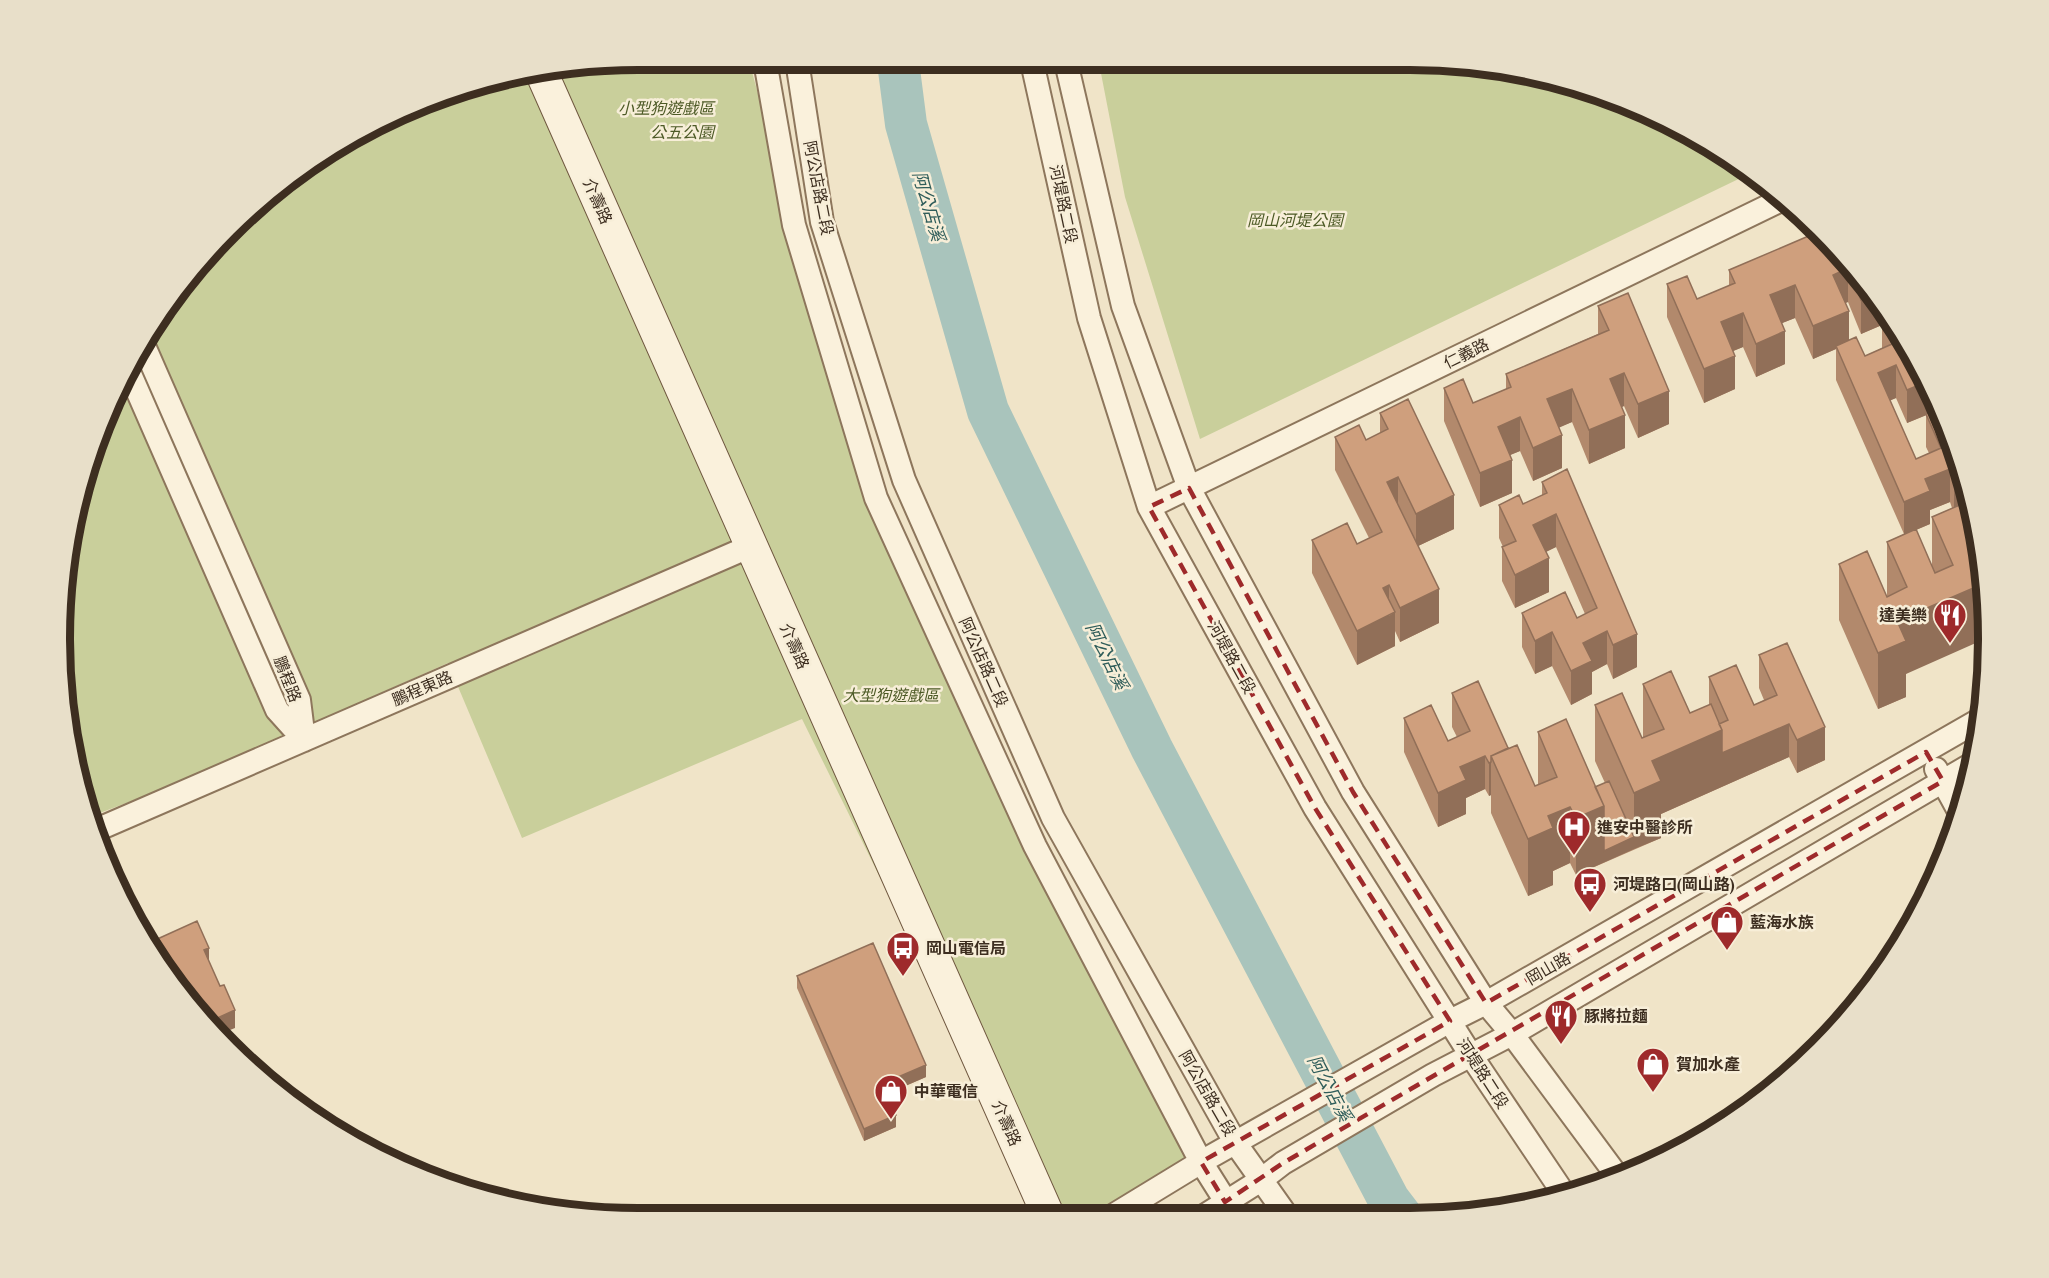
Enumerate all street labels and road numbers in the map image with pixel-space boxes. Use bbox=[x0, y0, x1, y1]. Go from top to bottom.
street label: 阿公店路二段 bbox=[800, 139, 838, 237]
street label: 河堤路二段 bbox=[1046, 163, 1082, 245]
street label: 介壽路 bbox=[579, 175, 617, 227]
street label: 仁義路 bbox=[1440, 333, 1492, 373]
street label: 阿公店路二段 bbox=[955, 614, 1013, 710]
street label: 河堤路二段 bbox=[1204, 617, 1260, 697]
street label: 介壽路 bbox=[776, 620, 814, 672]
street label: 鵬程路 bbox=[270, 653, 306, 705]
street label: 鵬程東路 bbox=[389, 666, 455, 710]
street label: 岡山路 bbox=[1522, 947, 1574, 989]
street label: 河堤路二段 bbox=[1453, 1034, 1513, 1112]
street label: 阿公店路二段 bbox=[1175, 1046, 1241, 1140]
street label: 介壽路 bbox=[988, 1097, 1026, 1149]

